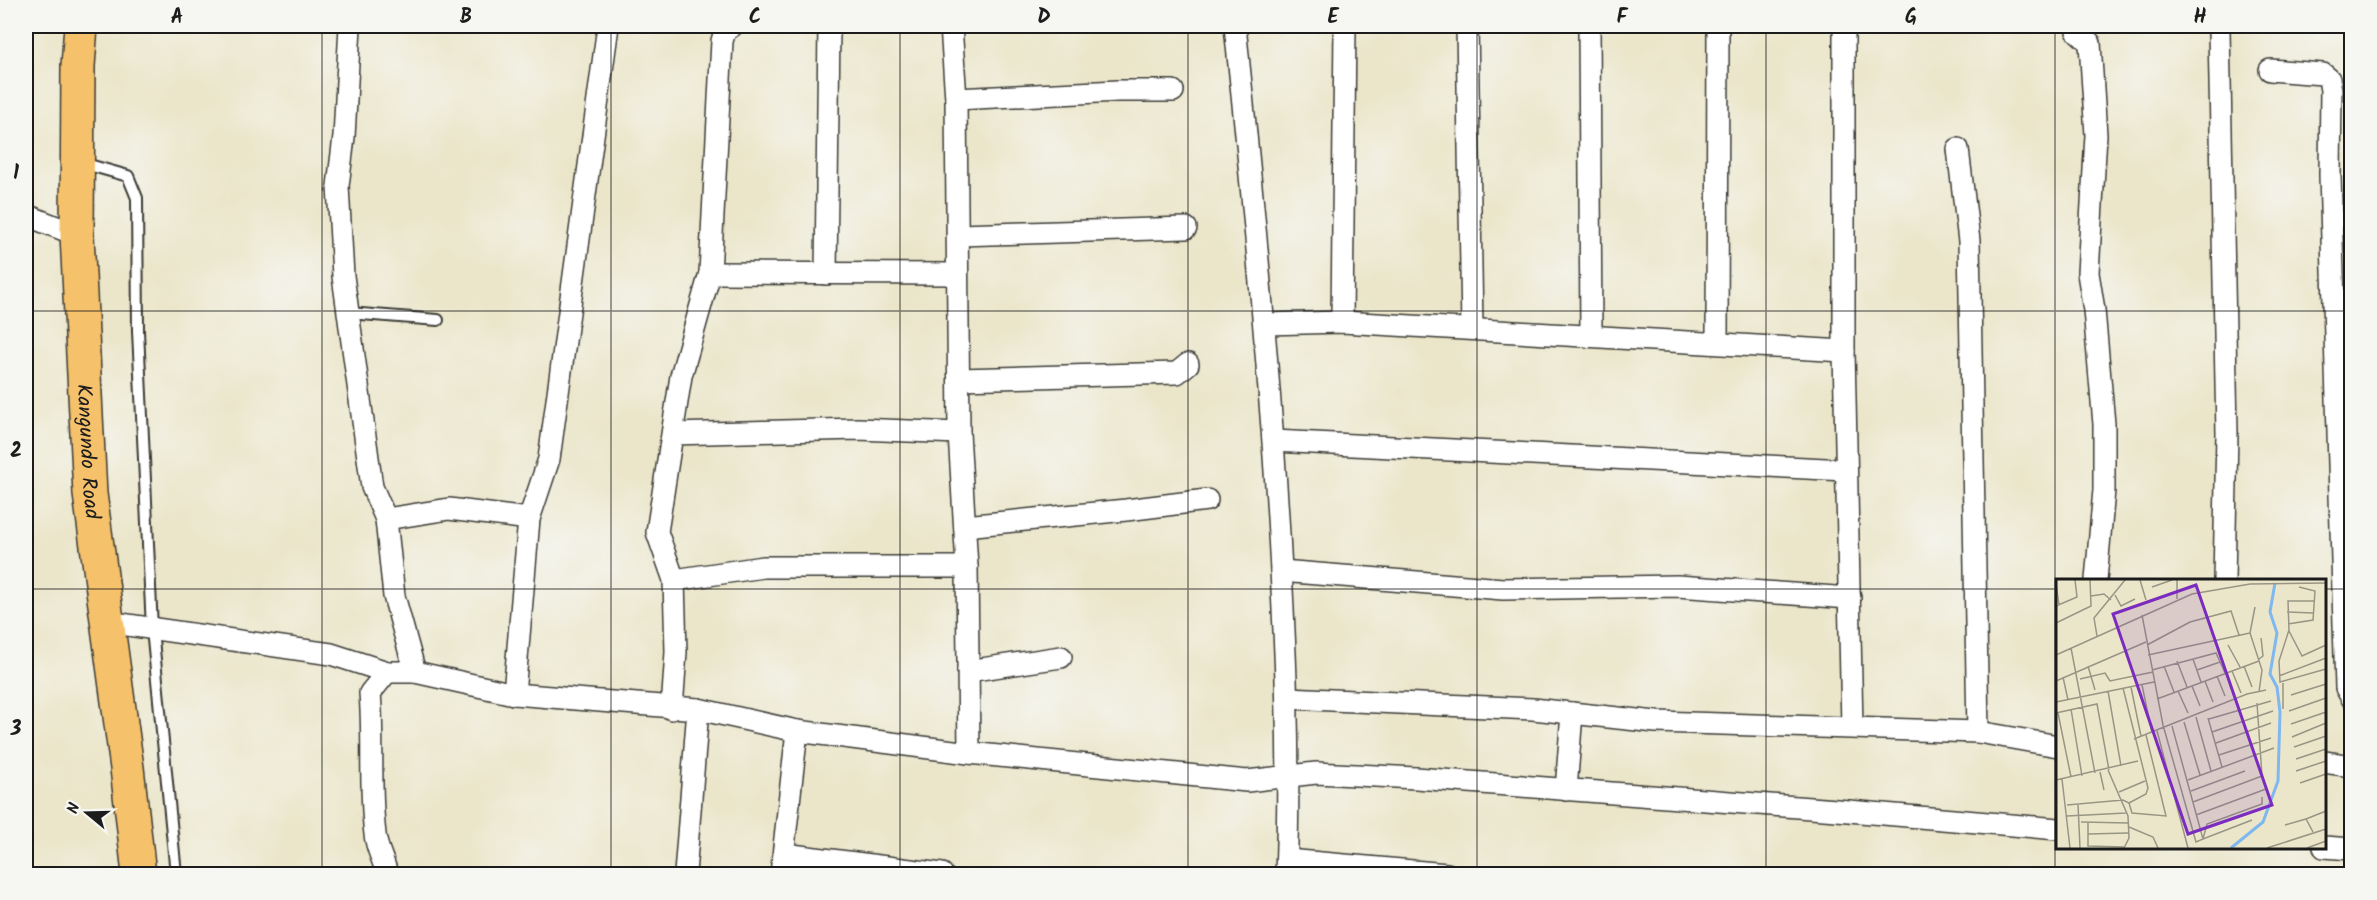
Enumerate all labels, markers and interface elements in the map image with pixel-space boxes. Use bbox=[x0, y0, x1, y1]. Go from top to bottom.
text: A bbox=[171, 2, 183, 34]
text: B bbox=[460, 2, 472, 34]
text: C bbox=[749, 2, 761, 34]
text: D bbox=[1037, 2, 1051, 34]
text: E bbox=[1327, 2, 1339, 34]
text: F bbox=[1617, 2, 1629, 34]
text: G bbox=[1905, 2, 1917, 34]
text: H bbox=[2193, 2, 2207, 34]
text: 1 bbox=[13, 158, 19, 190]
street label: Kangundo Road bbox=[67, 383, 108, 522]
text: 2 bbox=[10, 436, 22, 468]
inset map bbox=[2056, 579, 2326, 849]
text: 3 bbox=[10, 714, 22, 746]
north arrow bbox=[57, 783, 117, 843]
text: N bbox=[61, 800, 88, 817]

